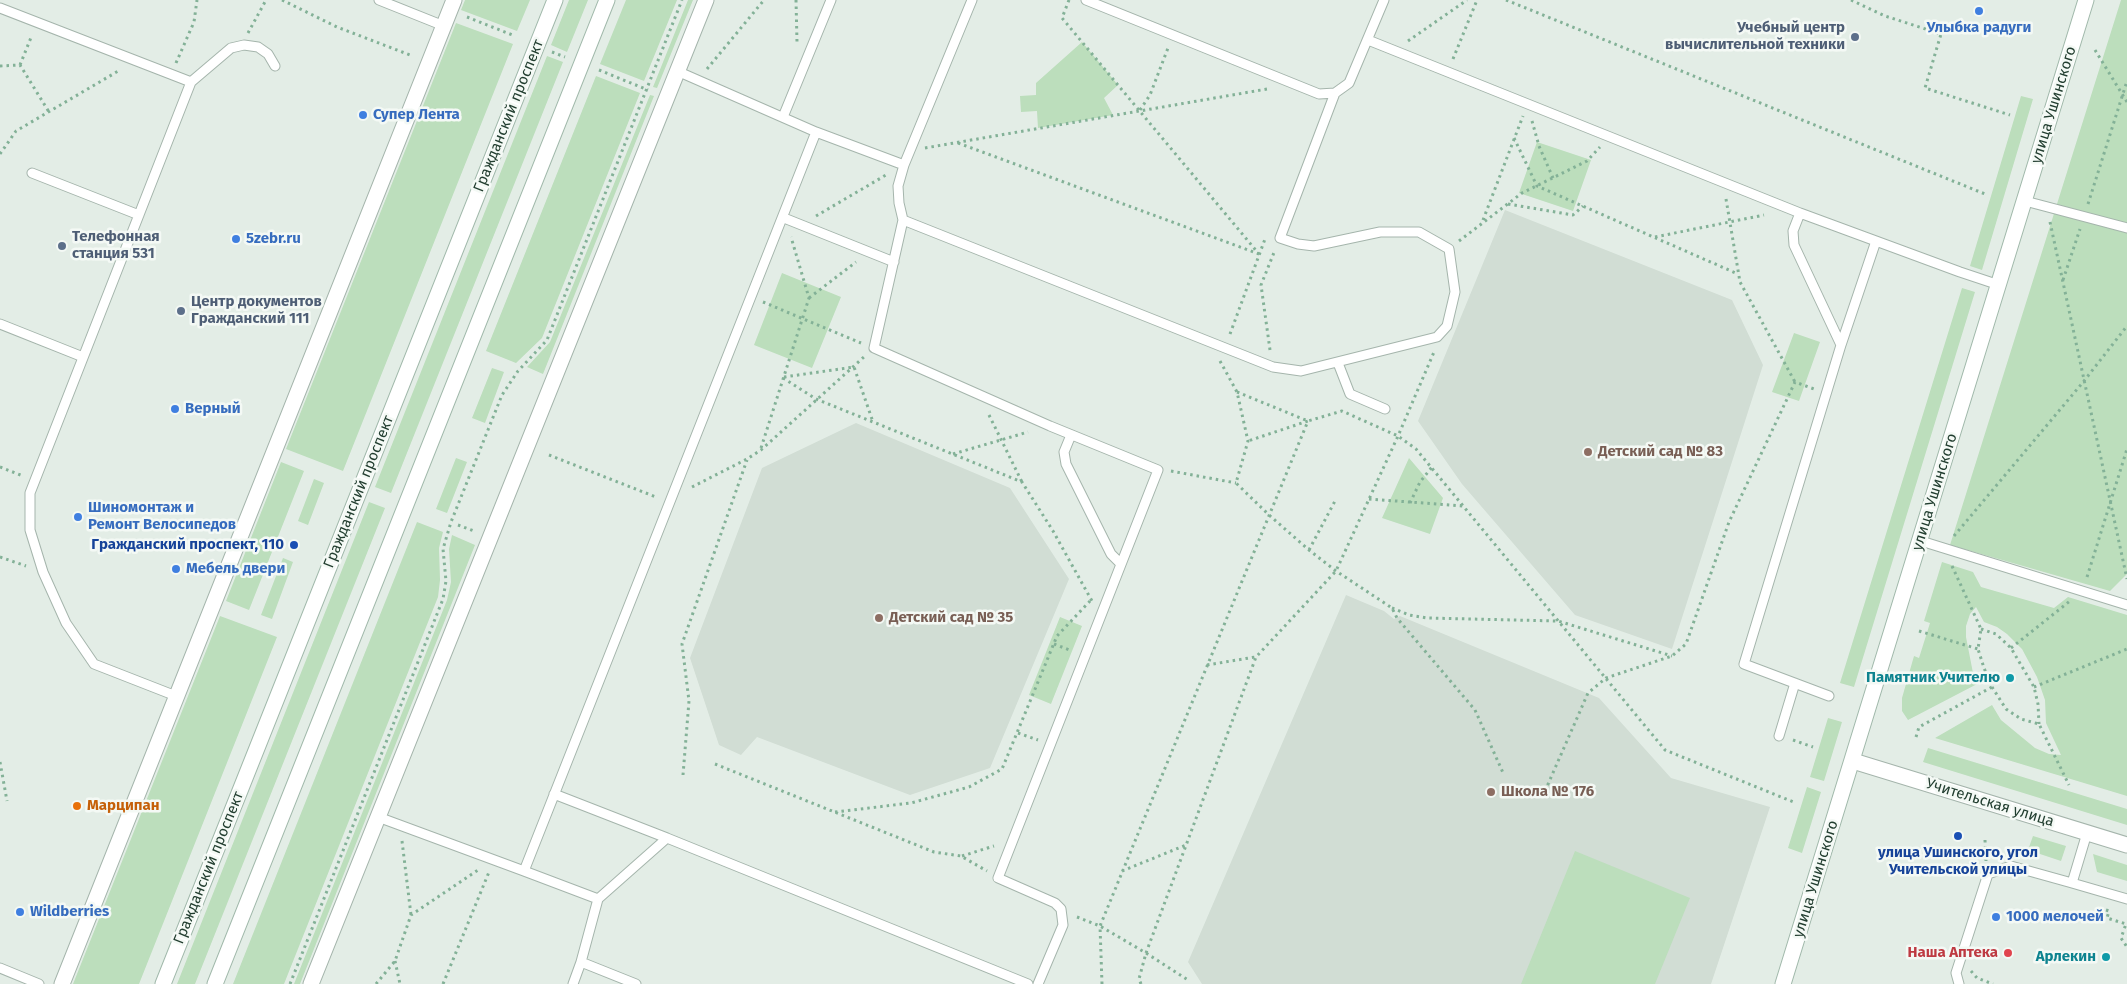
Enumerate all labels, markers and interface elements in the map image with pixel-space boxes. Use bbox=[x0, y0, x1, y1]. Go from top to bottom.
marker: Улыбка радуги bbox=[1973, 5, 1985, 17]
place label: Учебный центр вычислительной техники bbox=[1665, 19, 1845, 54]
place label: Улыбка радуги bbox=[1927, 19, 2031, 37]
marker: Учебный центр вычислительной техники bbox=[1849, 31, 1861, 43]
street label: Гражданский проспект bbox=[470, 37, 548, 195]
street label: улица Ушинского bbox=[2028, 44, 2080, 166]
place label: Супер Лента bbox=[373, 106, 460, 124]
marker: Супер Лента bbox=[357, 109, 369, 121]
place label: Телефонная станция 531 bbox=[72, 228, 160, 263]
place label: 5zebr.ru bbox=[246, 230, 301, 248]
marker: 5zebr.ru bbox=[230, 233, 242, 245]
marker: Телефонная станция 531 bbox=[56, 240, 68, 252]
place label: Центр документов Гражданский 111 bbox=[191, 293, 322, 328]
marker: Центр документов Гражданский 111 bbox=[175, 305, 187, 317]
place label: Верный bbox=[185, 400, 241, 418]
marker: Верный bbox=[169, 403, 181, 415]
street label: Гражданский проспект bbox=[320, 413, 398, 571]
street label: улица Ушинского bbox=[1909, 431, 1961, 553]
place label: Детский сад № 83 bbox=[1598, 443, 1723, 461]
marker: Детский сад № 83 bbox=[1582, 446, 1594, 458]
place label: Шиномонтаж и Ремонт Велосипедов bbox=[88, 499, 236, 534]
marker: Шиномонтаж и Ремонт Велосипедов bbox=[72, 511, 84, 523]
place label: Гражданский проспект, 110 bbox=[91, 536, 284, 554]
marker: Гражданский проспект, 110 bbox=[288, 539, 300, 551]
place label: Мебель двери bbox=[186, 560, 285, 578]
marker: Мебель двери bbox=[170, 563, 182, 575]
place label: Детский сад № 35 bbox=[889, 609, 1013, 627]
marker: Детский сад № 35 bbox=[873, 612, 885, 624]
place label: Памятник Учителю bbox=[1866, 669, 2000, 687]
marker: Памятник Учителю bbox=[2004, 672, 2016, 684]
street label: Учительская улица bbox=[1924, 775, 2056, 831]
place label: Школа № 176 bbox=[1501, 783, 1594, 801]
marker: Школа № 176 bbox=[1485, 786, 1497, 798]
street label: Гражданский проспект bbox=[170, 789, 248, 947]
place label: Марципан bbox=[87, 797, 159, 815]
marker: Марципан bbox=[71, 800, 83, 812]
street label: улица Ушинского bbox=[1790, 818, 1842, 940]
marker: улица Ушинского, угол Учительской улицы bbox=[1952, 830, 1964, 842]
place label: улица Ушинского, угол Учительской улицы bbox=[1878, 844, 2038, 879]
place label: Wildberries bbox=[30, 903, 109, 921]
marker: Wildberries bbox=[14, 906, 26, 918]
place label: 1000 мелочей bbox=[2006, 908, 2104, 926]
marker: 1000 мелочей bbox=[1990, 911, 2002, 923]
place label: Наша Аптека bbox=[1907, 944, 1998, 962]
marker: Наша Аптека bbox=[2002, 947, 2014, 959]
place label: Арлекин bbox=[2036, 948, 2096, 966]
marker: Арлекин bbox=[2100, 951, 2112, 963]

